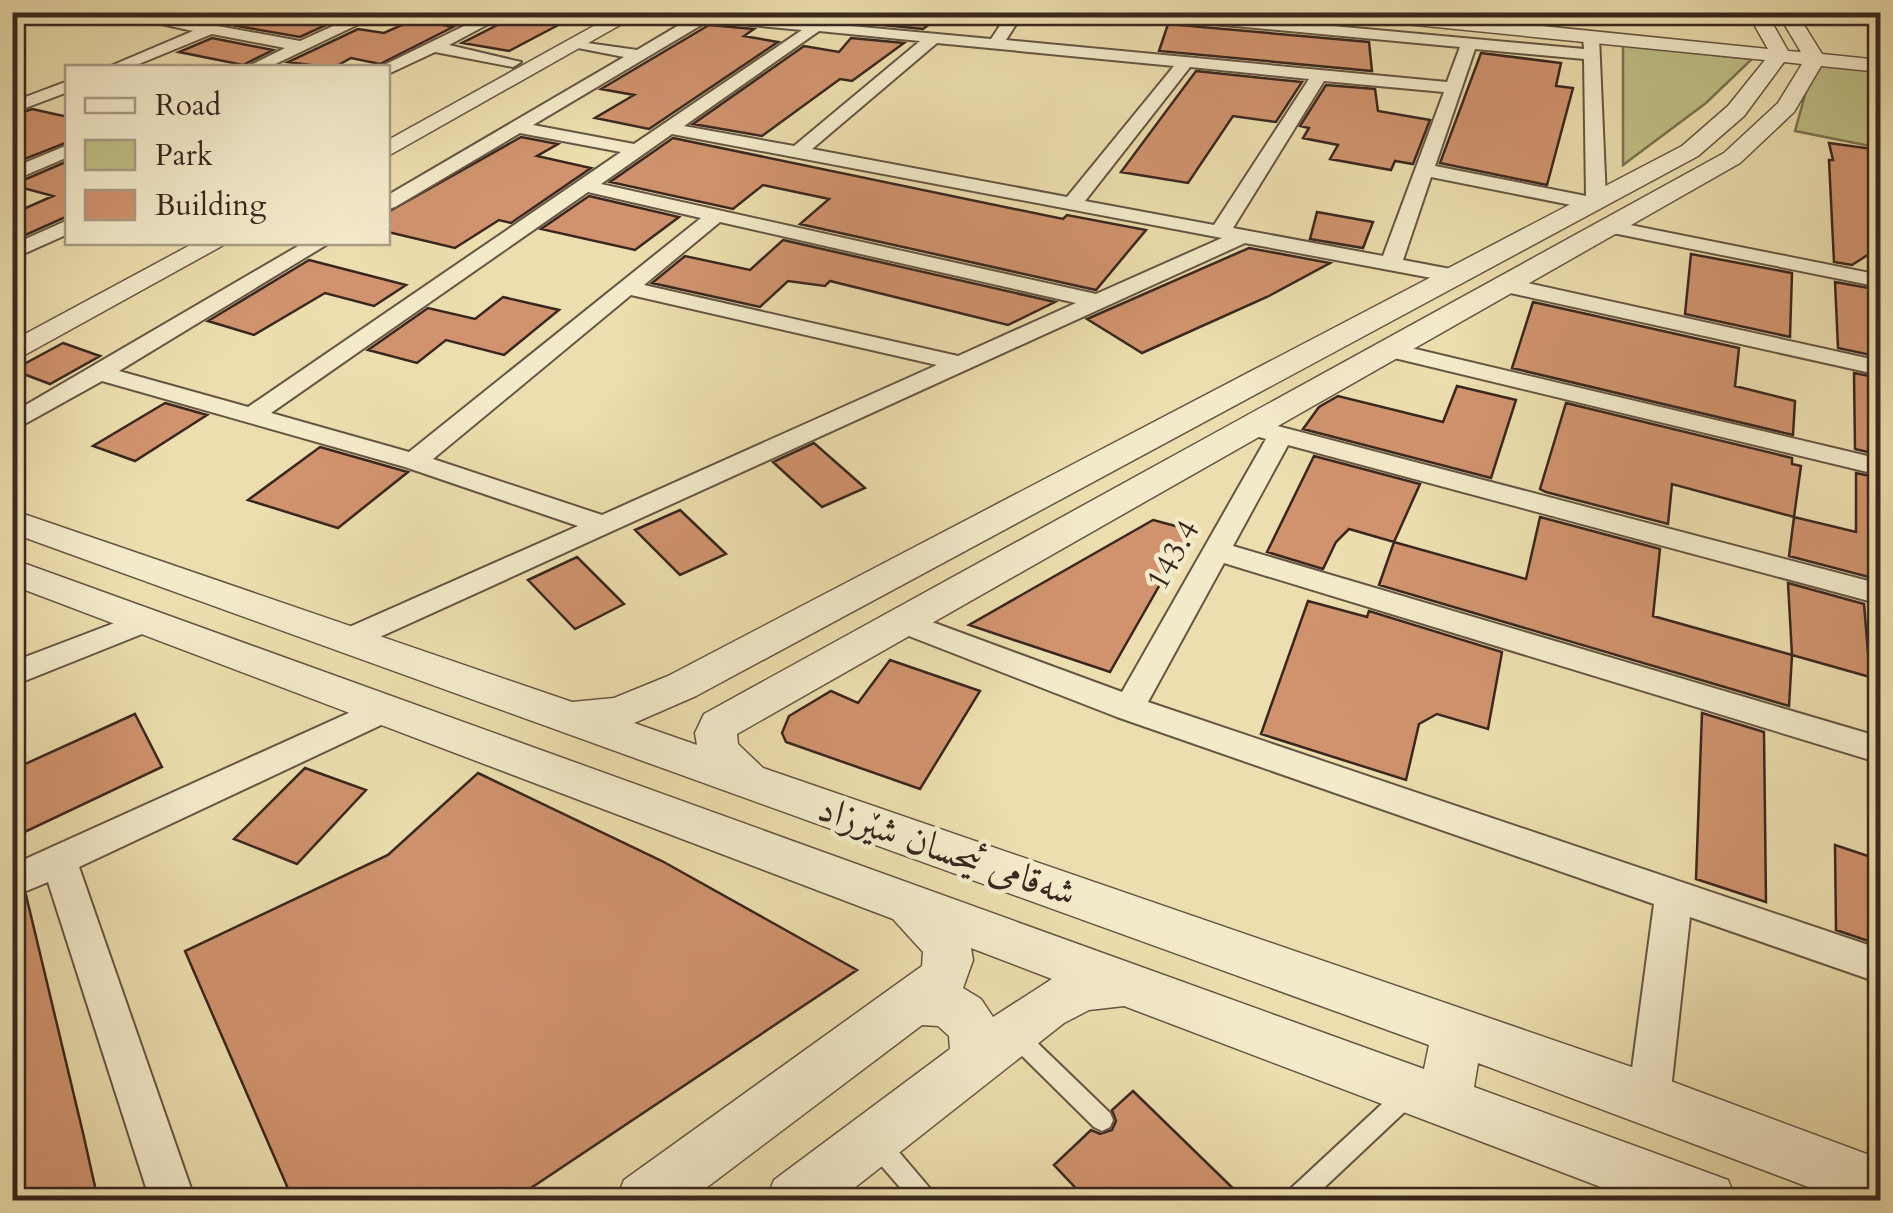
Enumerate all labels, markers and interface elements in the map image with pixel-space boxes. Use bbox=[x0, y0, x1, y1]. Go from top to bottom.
legend bbox=[65, 65, 390, 245]
text: Road bbox=[155, 85, 221, 126]
text: Park bbox=[155, 135, 213, 176]
text: Building bbox=[155, 185, 266, 226]
street label: 143.4 bbox=[1136, 512, 1210, 598]
street label: شەقامی ئیحسان شێرزاد bbox=[811, 782, 1083, 920]

